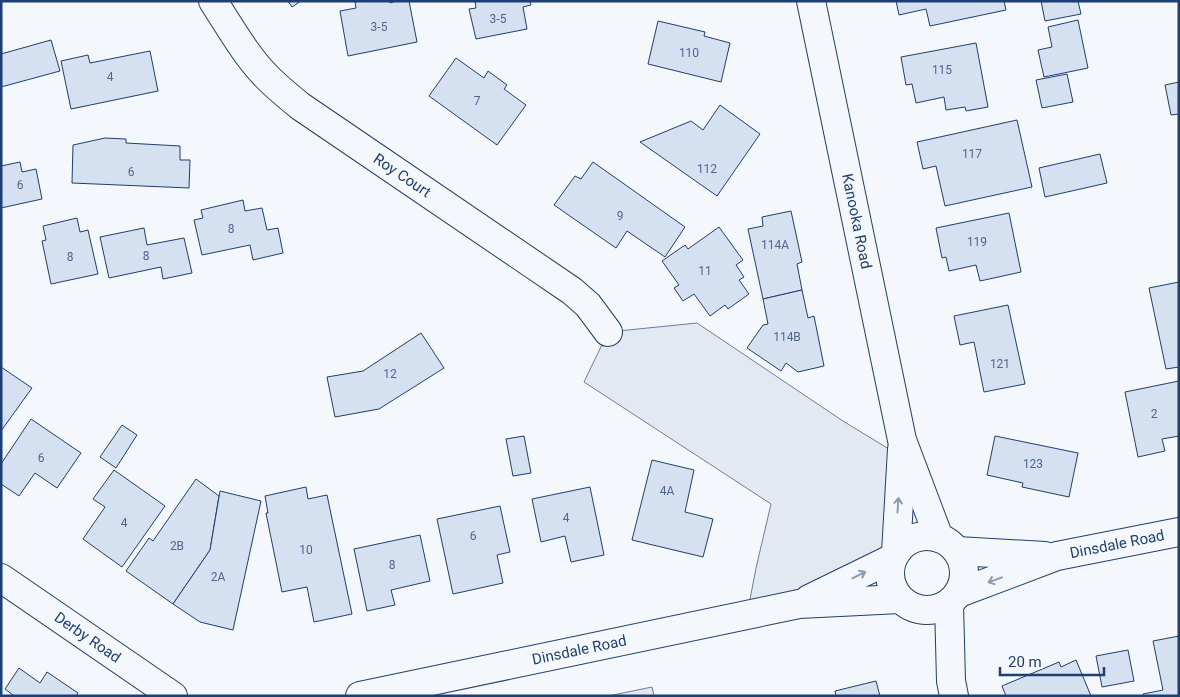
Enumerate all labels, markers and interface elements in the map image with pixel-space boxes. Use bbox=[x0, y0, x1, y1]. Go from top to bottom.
house number: 3-5 bbox=[490, 12, 507, 26]
house number: 3-5 bbox=[371, 20, 388, 34]
house number: 110 bbox=[679, 46, 699, 60]
house number: 115 bbox=[932, 63, 952, 77]
house number: 4 bbox=[107, 70, 114, 84]
house number: 7 bbox=[474, 94, 481, 108]
house number: 117 bbox=[962, 147, 982, 161]
street label: Roy Court bbox=[370, 150, 434, 201]
house number: 112 bbox=[697, 162, 717, 176]
house number: 6 bbox=[128, 165, 135, 179]
street label: Kanooka Road bbox=[838, 172, 875, 271]
house number: 6 bbox=[17, 178, 24, 192]
house number: 9 bbox=[617, 209, 623, 223]
house number: 8 bbox=[228, 222, 235, 236]
house number: 119 bbox=[967, 235, 987, 249]
house number: 114A bbox=[761, 238, 789, 252]
house number: 8 bbox=[143, 249, 150, 263]
house number: 8 bbox=[67, 250, 74, 264]
house number: 11 bbox=[698, 264, 712, 278]
house number: 114B bbox=[773, 330, 801, 344]
house number: 121 bbox=[990, 357, 1010, 371]
house number: 12 bbox=[383, 367, 397, 381]
house number: 2 bbox=[1151, 407, 1158, 421]
house number: 6 bbox=[38, 451, 45, 465]
house number: 123 bbox=[1023, 457, 1043, 471]
house number: 4A bbox=[660, 484, 674, 498]
one-way arrow bbox=[894, 497, 903, 513]
house number: 4 bbox=[563, 511, 570, 525]
house number: 4 bbox=[121, 516, 128, 530]
street label: Dinsdale Road bbox=[1068, 526, 1166, 562]
house number: 6 bbox=[470, 529, 477, 543]
house number: 2B bbox=[170, 539, 184, 553]
house number: 10 bbox=[299, 543, 313, 557]
house number: 8 bbox=[389, 558, 396, 572]
house number: 2A bbox=[211, 570, 225, 584]
one-way arrow bbox=[851, 570, 866, 580]
one-way arrow bbox=[988, 575, 1003, 585]
street label: Derby Road bbox=[51, 608, 124, 666]
street label: Dinsdale Road bbox=[530, 631, 628, 669]
scale bar bbox=[1000, 644, 1104, 676]
text: 20 m bbox=[1008, 653, 1042, 671]

